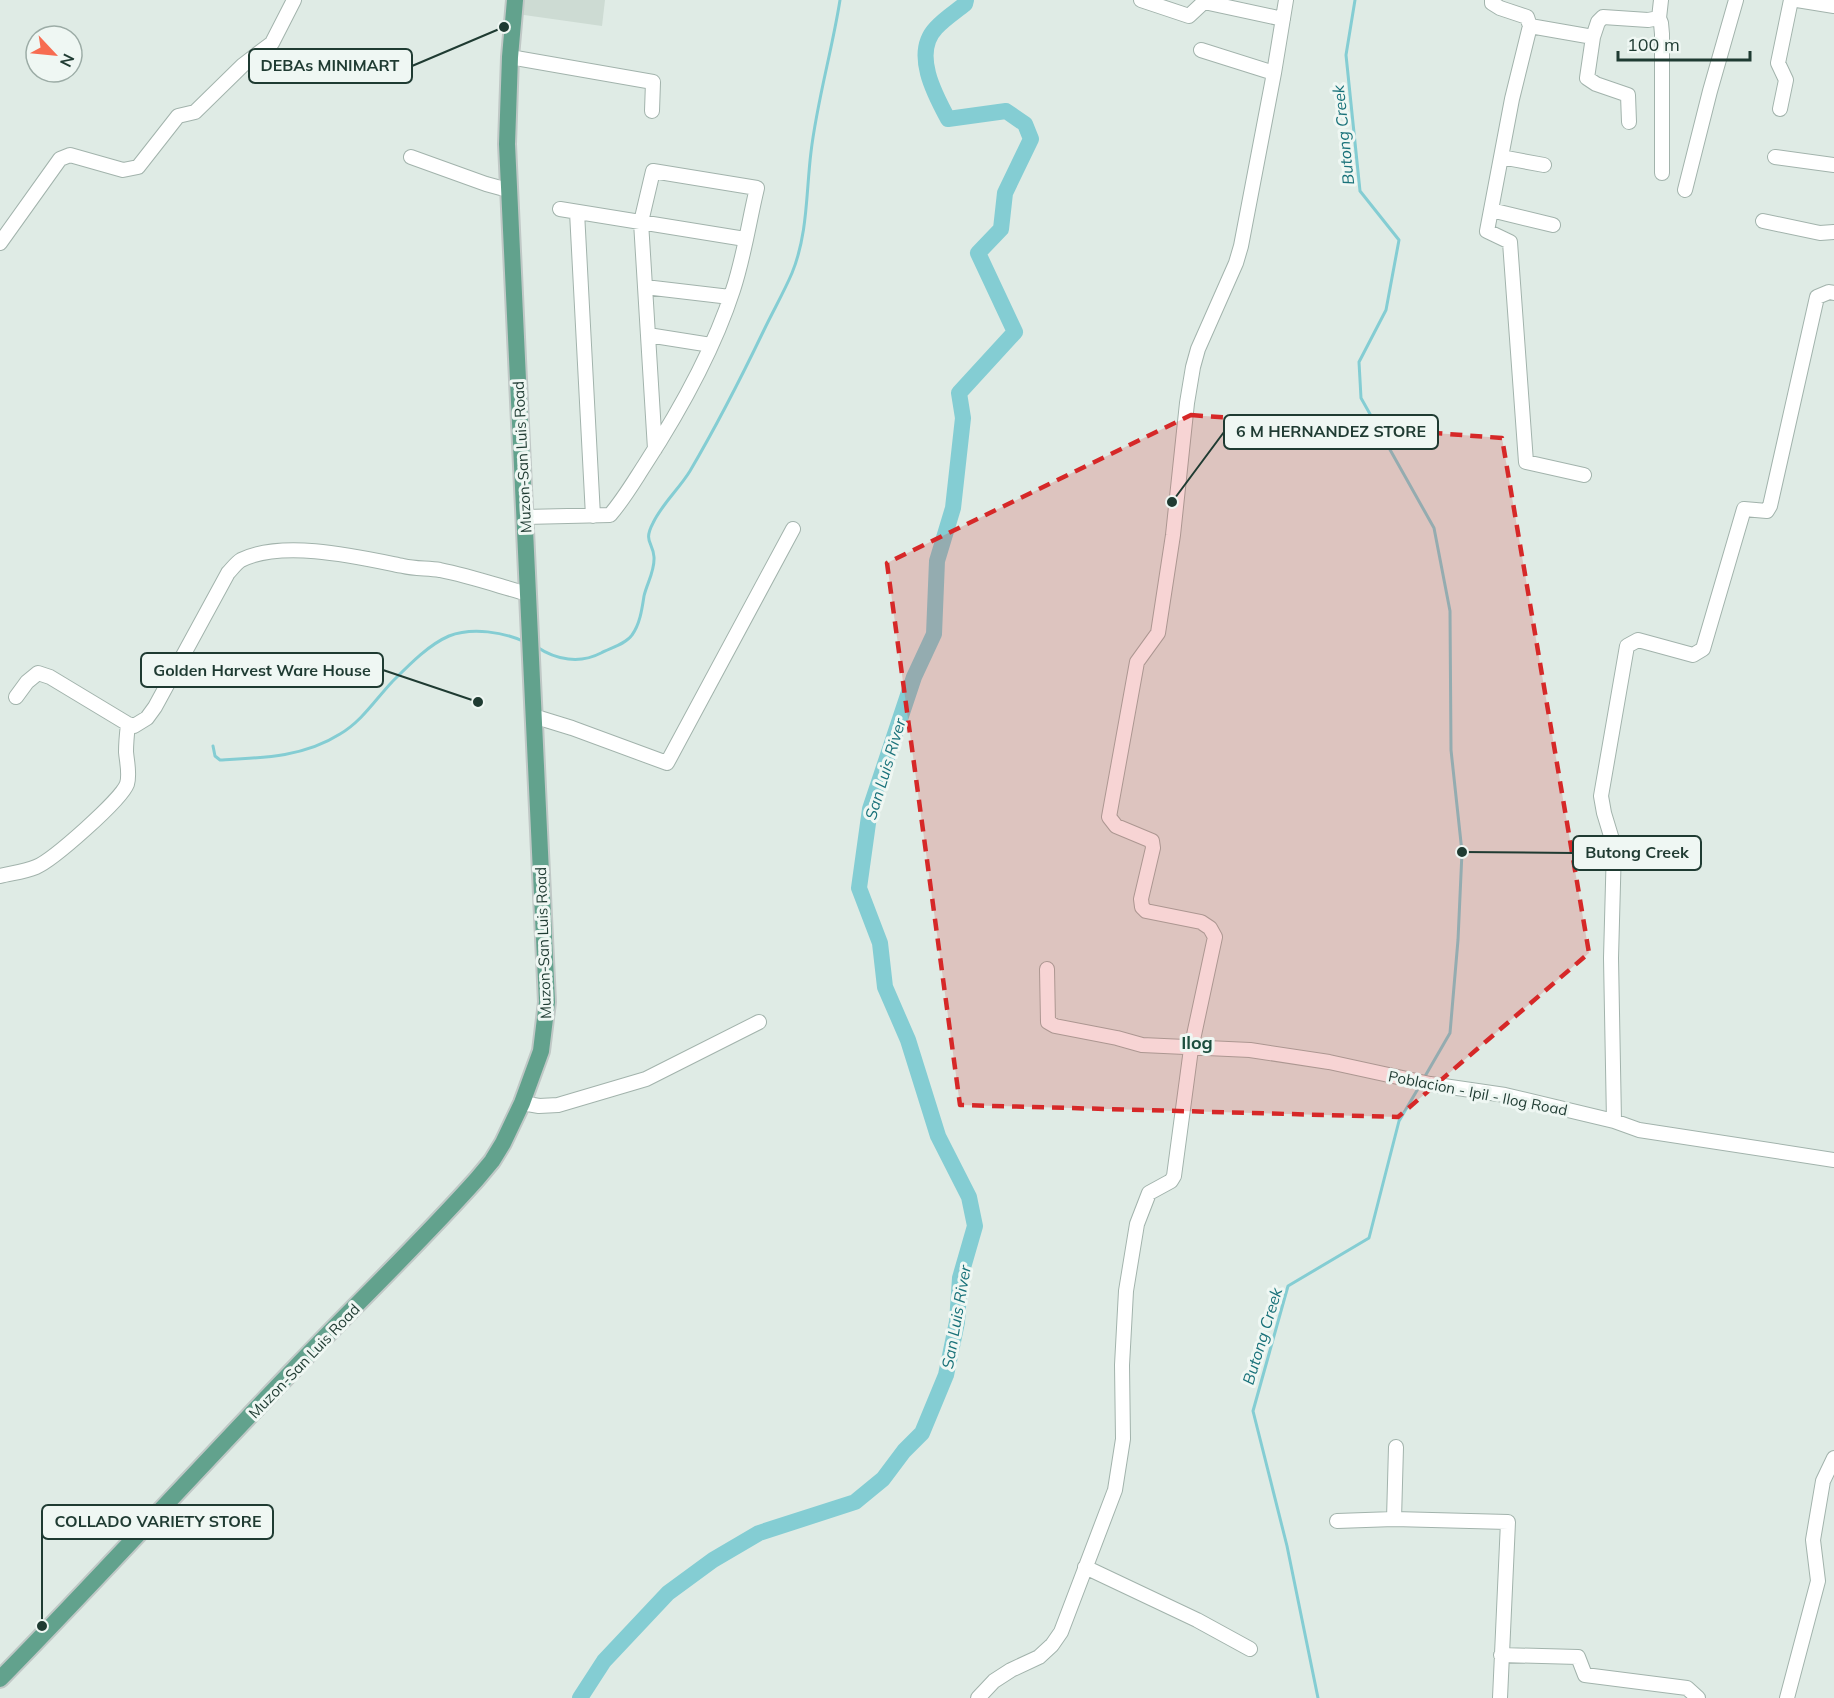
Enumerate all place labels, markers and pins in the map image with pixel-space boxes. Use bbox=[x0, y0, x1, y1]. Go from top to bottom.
callout: DEBAs MINIMART bbox=[249, 49, 412, 83]
callout: 6 M HERNANDEZ STORE bbox=[1224, 415, 1438, 449]
callout: Golden Harvest Ware House bbox=[141, 653, 383, 687]
callout: Butong Creek bbox=[1573, 836, 1701, 870]
callout: COLLADO VARIETY STORE bbox=[42, 1505, 273, 1539]

